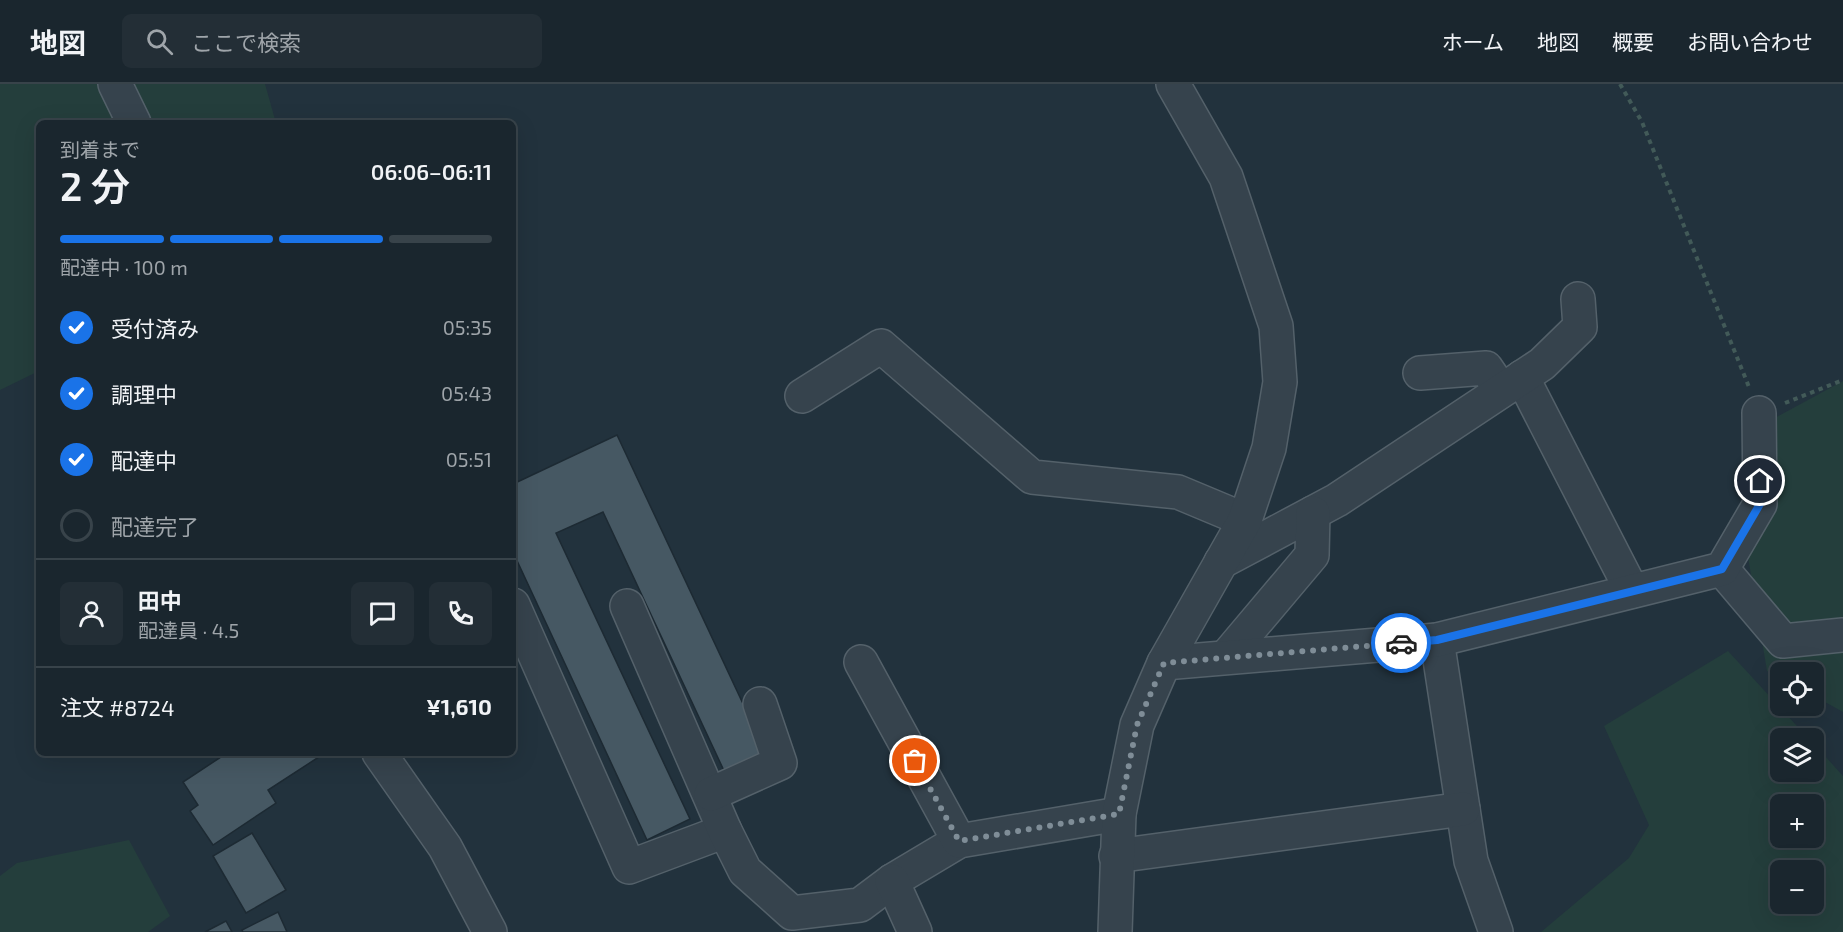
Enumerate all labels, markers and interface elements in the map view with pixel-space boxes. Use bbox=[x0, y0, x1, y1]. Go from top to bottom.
search box bbox=[122, 14, 542, 68]
text: 地図 bbox=[30, 25, 86, 59]
icon: search bbox=[143, 25, 176, 58]
text: ここで検索 bbox=[191, 29, 301, 55]
text: ホーム bbox=[1442, 29, 1504, 54]
text: 地図 bbox=[1537, 29, 1579, 54]
text: 概要 bbox=[1612, 29, 1654, 54]
text: お問い合わせ bbox=[1687, 29, 1813, 54]
text: 到着まで bbox=[60, 137, 140, 161]
text: 06:06–06:11 bbox=[371, 158, 492, 184]
text: 2 分 bbox=[60, 162, 130, 209]
text: 配達中 · 100 m bbox=[60, 255, 188, 279]
icon: check bbox=[60, 311, 93, 344]
text: 受付済み bbox=[111, 315, 199, 341]
text: 05:35 bbox=[443, 315, 492, 339]
icon: check bbox=[60, 377, 93, 410]
text: 調理中 bbox=[111, 381, 177, 407]
text: 05:43 bbox=[441, 381, 492, 405]
icon: check bbox=[60, 443, 93, 476]
text: 配達中 bbox=[111, 447, 177, 473]
text: 05:51 bbox=[446, 447, 492, 471]
pin bbox=[1734, 455, 1785, 506]
icon: home bbox=[1743, 464, 1776, 497]
text: 配達完了 bbox=[111, 513, 199, 539]
button: person bbox=[60, 582, 123, 645]
button: chat bbox=[351, 582, 414, 645]
button: phone bbox=[429, 582, 492, 645]
text: 田中 bbox=[138, 587, 182, 613]
courier bbox=[1371, 613, 1431, 673]
text: 配達員 · 4.5 bbox=[138, 618, 239, 642]
icon: car bbox=[1385, 627, 1418, 660]
map controls bbox=[1770, 662, 1824, 914]
button: locate bbox=[1770, 662, 1824, 716]
text: ¥1,610 bbox=[426, 693, 492, 719]
text: 注文 #8724 bbox=[60, 694, 175, 720]
button: layers bbox=[1770, 728, 1824, 782]
pin bbox=[889, 735, 940, 786]
icon: bag bbox=[898, 744, 931, 777]
button: + bbox=[1770, 794, 1824, 848]
button: − bbox=[1770, 860, 1824, 914]

